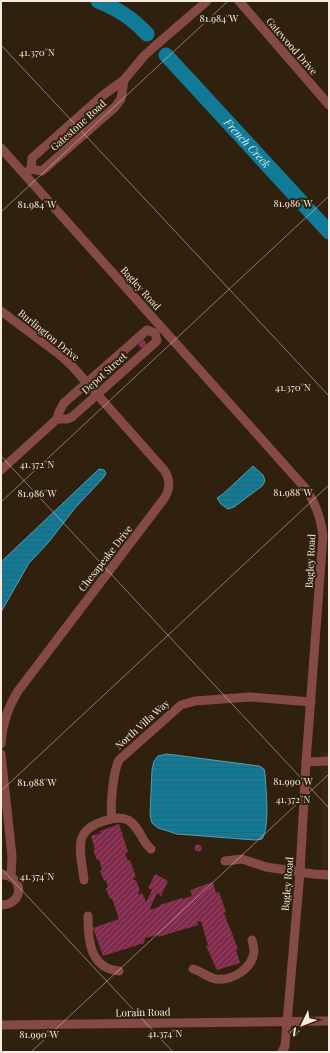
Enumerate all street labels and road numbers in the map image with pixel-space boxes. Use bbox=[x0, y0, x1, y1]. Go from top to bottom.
street label: Gatewood Drive bbox=[263, 14, 321, 78]
street label: Gatestone Road bbox=[47, 96, 109, 154]
street label: Bagley Road bbox=[118, 263, 164, 313]
street label: Burlington Drive bbox=[15, 306, 83, 364]
street label: Depot Street bbox=[78, 349, 130, 397]
street label: Chesapeake Drive bbox=[75, 522, 135, 594]
street label: Bagley Road bbox=[302, 533, 318, 588]
street label: North Villa Way bbox=[112, 696, 172, 752]
street label: Bagley Road bbox=[278, 856, 296, 912]
street label: Lorain Road bbox=[115, 1005, 171, 1019]

